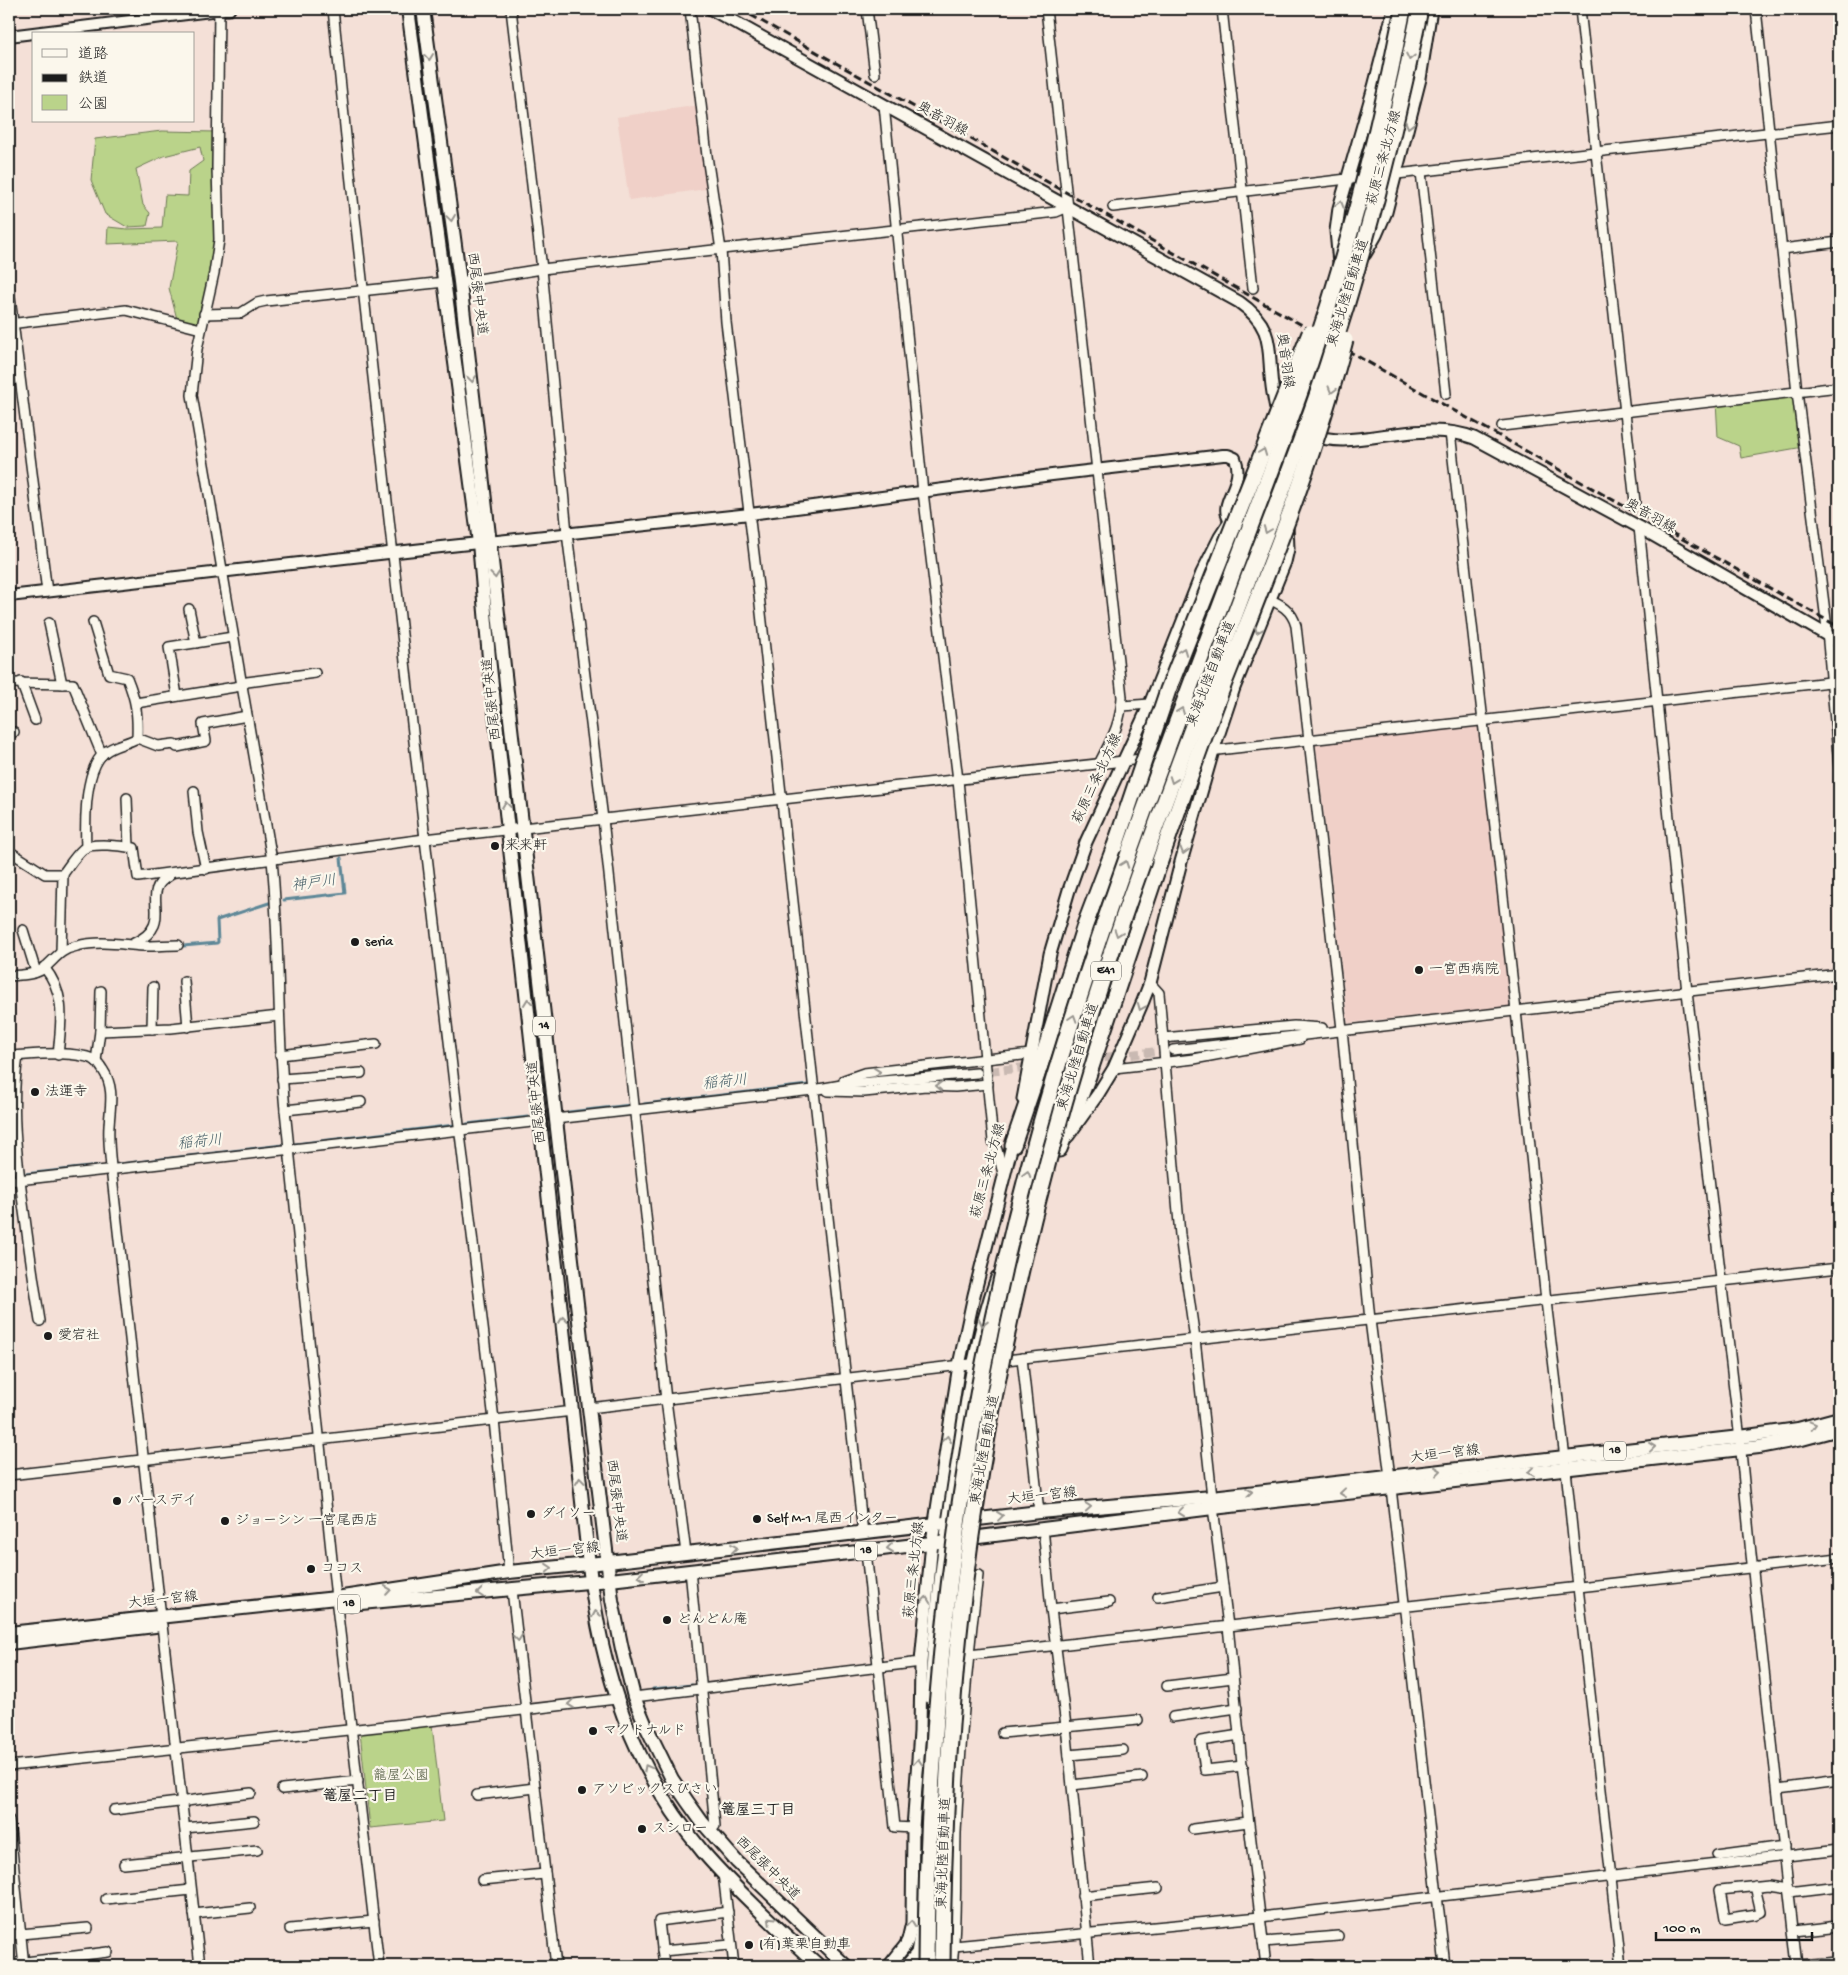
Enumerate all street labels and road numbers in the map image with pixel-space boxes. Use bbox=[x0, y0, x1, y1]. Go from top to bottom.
street label: 奥音羽線 bbox=[913, 99, 971, 141]
street label: 萩原三条北方線 bbox=[1364, 108, 1406, 208]
street label: 東海北陸自動車道 bbox=[1324, 237, 1374, 349]
street label: 西尾張中央道 bbox=[462, 251, 490, 337]
street label: 奥音羽線 bbox=[1272, 332, 1296, 390]
street label: 奥音羽線 bbox=[1621, 496, 1679, 538]
street label: 東海北陸自動車道 bbox=[1184, 619, 1240, 729]
street label: 西尾張中央道 bbox=[480, 656, 506, 742]
street label: 萩原三条北方線 bbox=[1070, 731, 1126, 827]
road number: E41 bbox=[1091, 961, 1121, 980]
street label: 東海北陸自動車道 bbox=[1054, 1001, 1104, 1113]
road number: 14 bbox=[533, 1016, 555, 1036]
street label: 西尾張中央道 bbox=[525, 1059, 551, 1145]
street label: 萩原三条北方線 bbox=[968, 1121, 1010, 1221]
street label: 東海北陸自動車道 bbox=[968, 1393, 1004, 1507]
street label: 大垣一宮線 bbox=[1409, 1442, 1481, 1468]
road number: 18 bbox=[1604, 1442, 1626, 1460]
street label: 西尾張中央道 bbox=[601, 1458, 629, 1544]
street label: 大垣一宮線 bbox=[1006, 1485, 1078, 1509]
street label: 萩原三条北方線 bbox=[901, 1520, 929, 1620]
street label: 大垣一宮線 bbox=[529, 1540, 601, 1564]
road number: 18 bbox=[855, 1542, 877, 1560]
street label: 大垣一宮線 bbox=[127, 1589, 199, 1613]
road number: 18 bbox=[338, 1595, 360, 1614]
street label: 東海北陸自動車道 bbox=[935, 1797, 955, 1909]
street label: 西尾張中央道 bbox=[731, 1833, 803, 1905]

